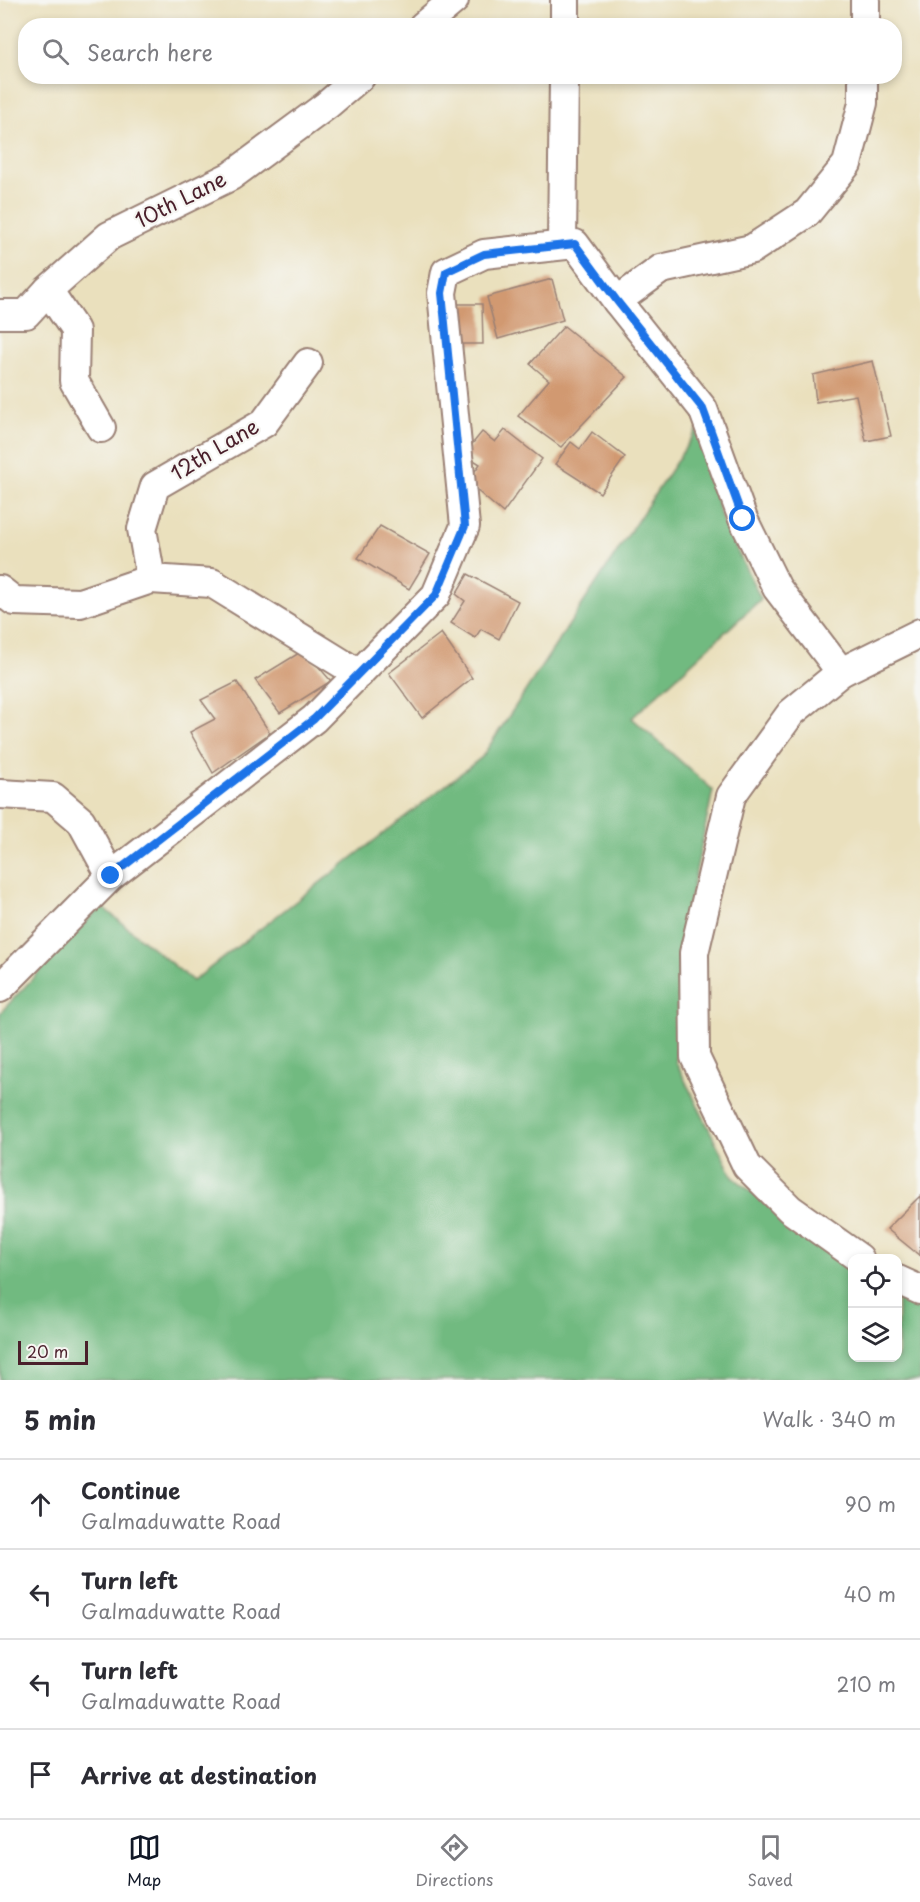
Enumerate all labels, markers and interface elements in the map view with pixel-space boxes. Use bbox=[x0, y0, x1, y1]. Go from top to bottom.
search box bbox=[18, 18, 902, 84]
icon: search bbox=[39, 35, 72, 68]
text: Search here bbox=[87, 35, 213, 68]
street label: 10th Lane bbox=[129, 162, 231, 235]
street label: 12th Lane bbox=[163, 409, 265, 487]
route start bbox=[729, 505, 755, 531]
route end bbox=[97, 862, 123, 888]
map controls bbox=[848, 1254, 902, 1362]
button: locate bbox=[848, 1254, 902, 1308]
button: layers bbox=[848, 1308, 902, 1362]
scale bar bbox=[18, 1338, 88, 1366]
text: 20 m bbox=[27, 1339, 68, 1363]
text: 5 min bbox=[24, 1400, 96, 1439]
text: Walk · 340 m bbox=[763, 1404, 896, 1434]
text: Continue bbox=[81, 1473, 180, 1506]
icon: ahead bbox=[24, 1488, 57, 1521]
text: 90 m bbox=[845, 1489, 896, 1519]
text: Galmaduwatte Road bbox=[81, 1506, 281, 1536]
text: Turn left bbox=[81, 1563, 178, 1596]
icon: left bbox=[24, 1578, 57, 1611]
text: 40 m bbox=[844, 1579, 896, 1609]
text: Galmaduwatte Road bbox=[81, 1596, 281, 1626]
text: Turn left bbox=[81, 1653, 178, 1686]
icon: left bbox=[24, 1668, 57, 1701]
text: 210 m bbox=[837, 1669, 896, 1699]
text: Galmaduwatte Road bbox=[81, 1686, 281, 1716]
icon: arrive bbox=[24, 1758, 57, 1791]
text: Arrive at destination bbox=[81, 1758, 317, 1791]
tab: Map bbox=[127, 1831, 161, 1891]
tab: Directions bbox=[415, 1831, 493, 1891]
tab: Saved bbox=[747, 1831, 793, 1891]

